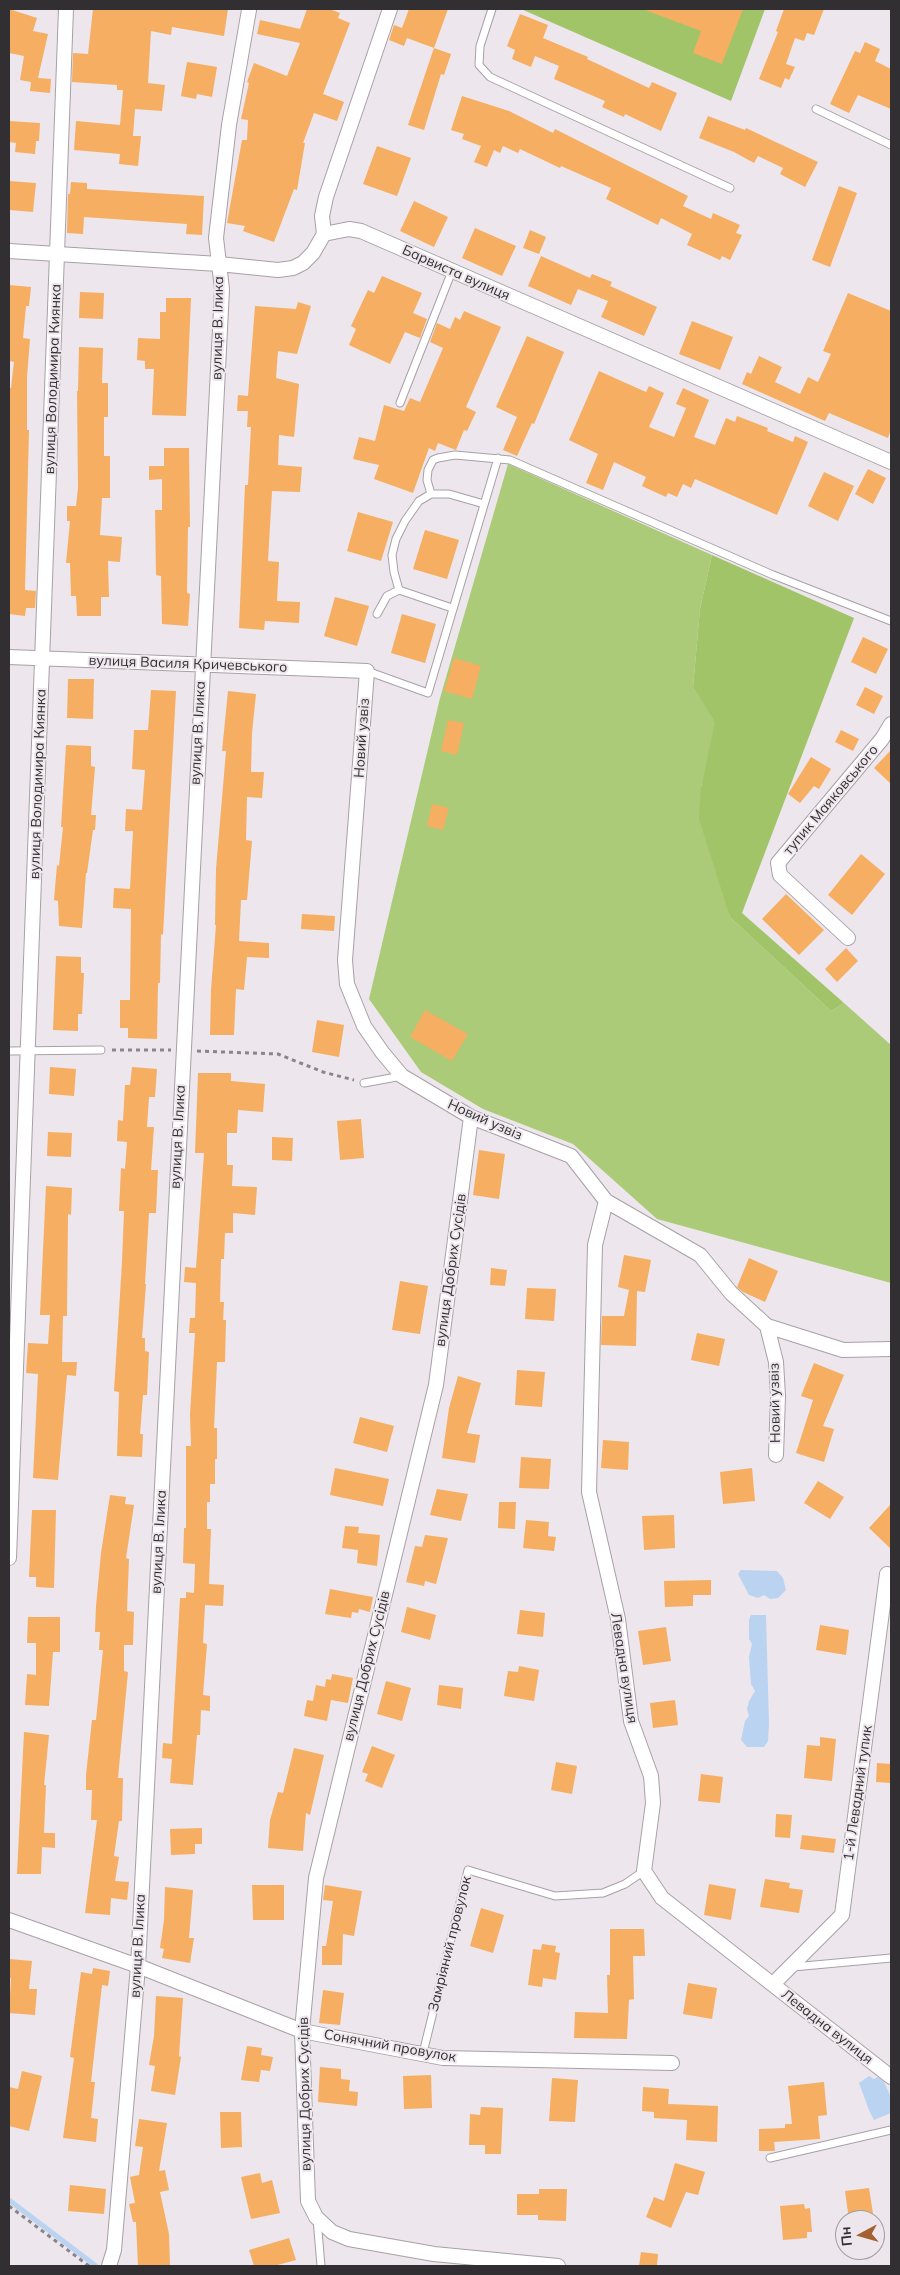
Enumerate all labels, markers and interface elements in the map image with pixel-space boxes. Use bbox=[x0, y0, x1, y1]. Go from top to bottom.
street label: Барвиста вулиця bbox=[400, 242, 512, 304]
street label: вулиця В. Ілика bbox=[209, 276, 227, 380]
street label: вулиця Володимира Киянка bbox=[41, 284, 65, 474]
street label: вулиця Василя Кричевського bbox=[88, 652, 288, 676]
street label: вулиця В. Ілика bbox=[187, 681, 209, 785]
street label: вулиця Володимира Киянка bbox=[26, 689, 50, 879]
street label: Новий узвіз bbox=[351, 697, 373, 779]
street label: тупик Маяковського bbox=[780, 742, 882, 858]
street label: вулиця В. Ілика bbox=[167, 1085, 189, 1189]
street label: Новий узвіз bbox=[445, 1096, 525, 1144]
street label: вулиця Добрих Сусідів bbox=[432, 1192, 470, 1348]
street label: Новий узвіз bbox=[766, 1363, 784, 1443]
street label: вулиця В. Ілика bbox=[148, 1490, 170, 1594]
street label: вулиця Добрих Сусідів bbox=[340, 1589, 394, 1743]
street label: Левадна вулиця bbox=[607, 1612, 641, 1724]
street label: 1-й Левадний тупик bbox=[840, 1724, 876, 1862]
street label: Замріяний провулок bbox=[425, 1874, 475, 2014]
street label: вулиця В. Ілика bbox=[127, 1894, 149, 1998]
street label: Левадна вулиця bbox=[778, 1986, 876, 2068]
street label: вулиця Добрих Сусідів bbox=[295, 2017, 315, 2171]
street label: Сонячний провулок bbox=[323, 2026, 457, 2066]
north arrow bbox=[835, 2210, 885, 2260]
text: Пн bbox=[836, 2226, 856, 2247]

